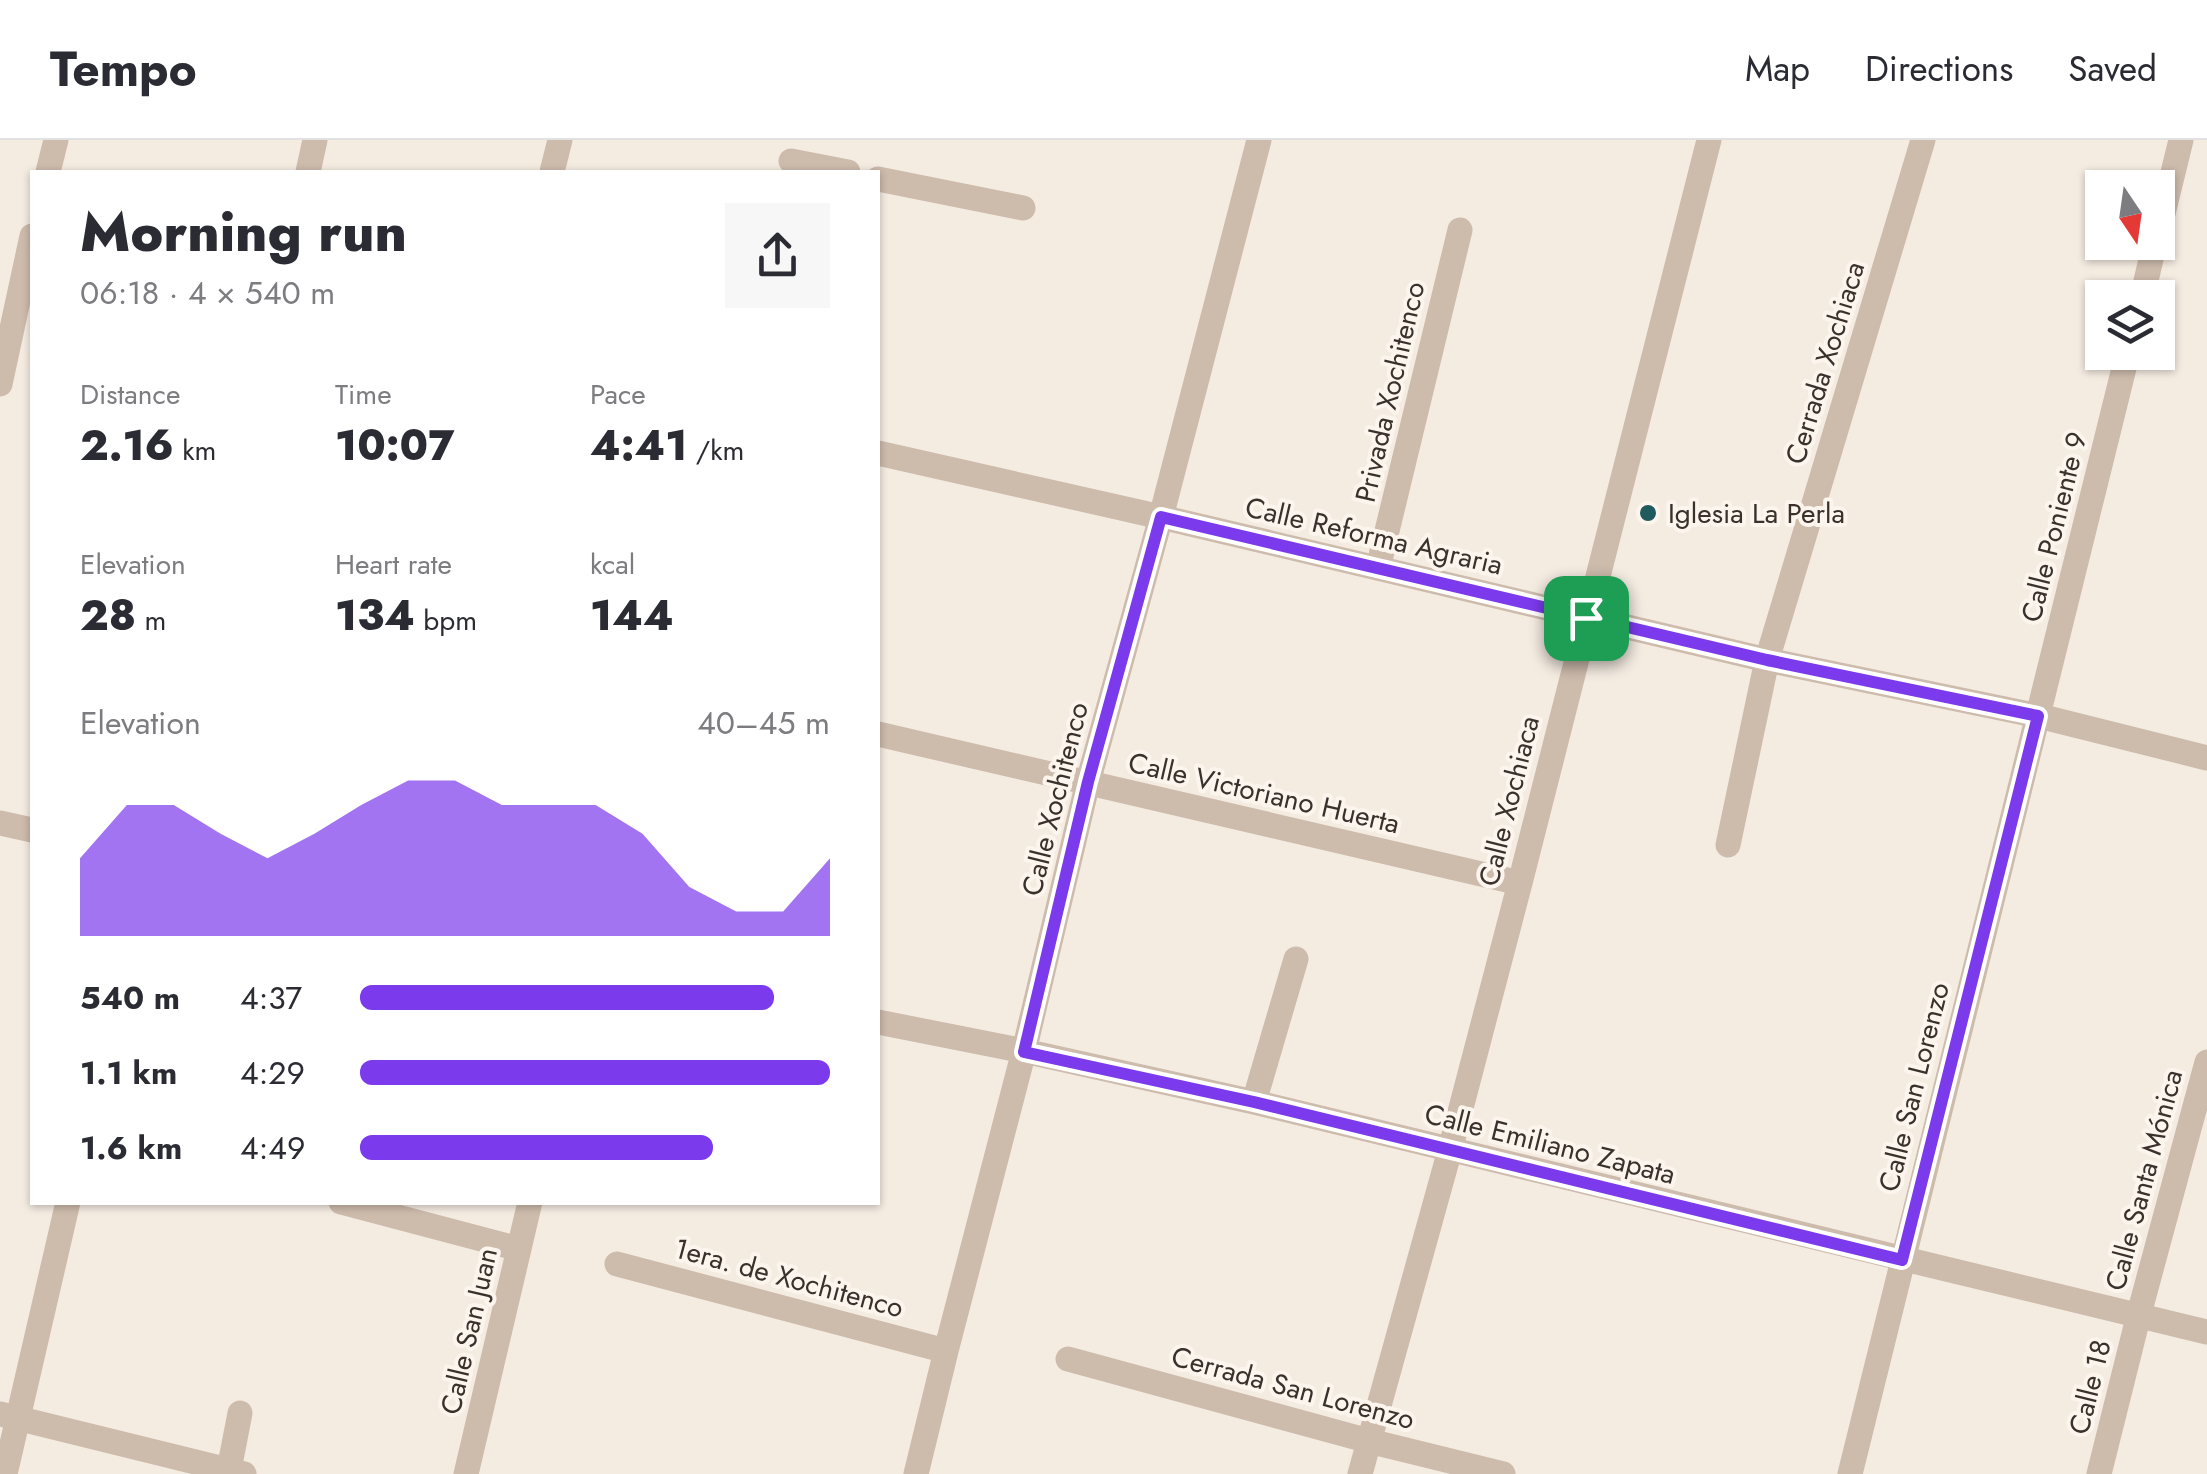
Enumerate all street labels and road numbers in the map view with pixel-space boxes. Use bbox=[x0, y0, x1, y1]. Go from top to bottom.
street label: Cerrada Xochiaca bbox=[1775, 257, 1875, 469]
street label: Privada Xochitenco bbox=[1345, 278, 1435, 506]
street label: Calle Poniente 9 bbox=[2011, 427, 2097, 627]
street label: Calle Reforma Agraria bbox=[1241, 486, 1507, 586]
street label: Calle Xochitenco bbox=[1011, 698, 1099, 900]
street label: Calle Xochiaca bbox=[1468, 712, 1550, 890]
street label: Calle Victoriano Huerta bbox=[1124, 742, 1404, 844]
street label: Calle San Lorenzo bbox=[1868, 978, 1960, 1196]
street label: Calle Santa Mónica bbox=[2095, 1065, 2193, 1295]
street label: Calle Emiliano Zapata bbox=[1420, 1093, 1680, 1195]
street label: 1era. de Xochitenco bbox=[670, 1228, 908, 1328]
street label: Calle San Juan bbox=[430, 1244, 508, 1418]
street label: Calle 18 bbox=[2058, 1335, 2122, 1439]
street label: Cerrada San Lorenzo bbox=[1167, 1336, 1419, 1440]

